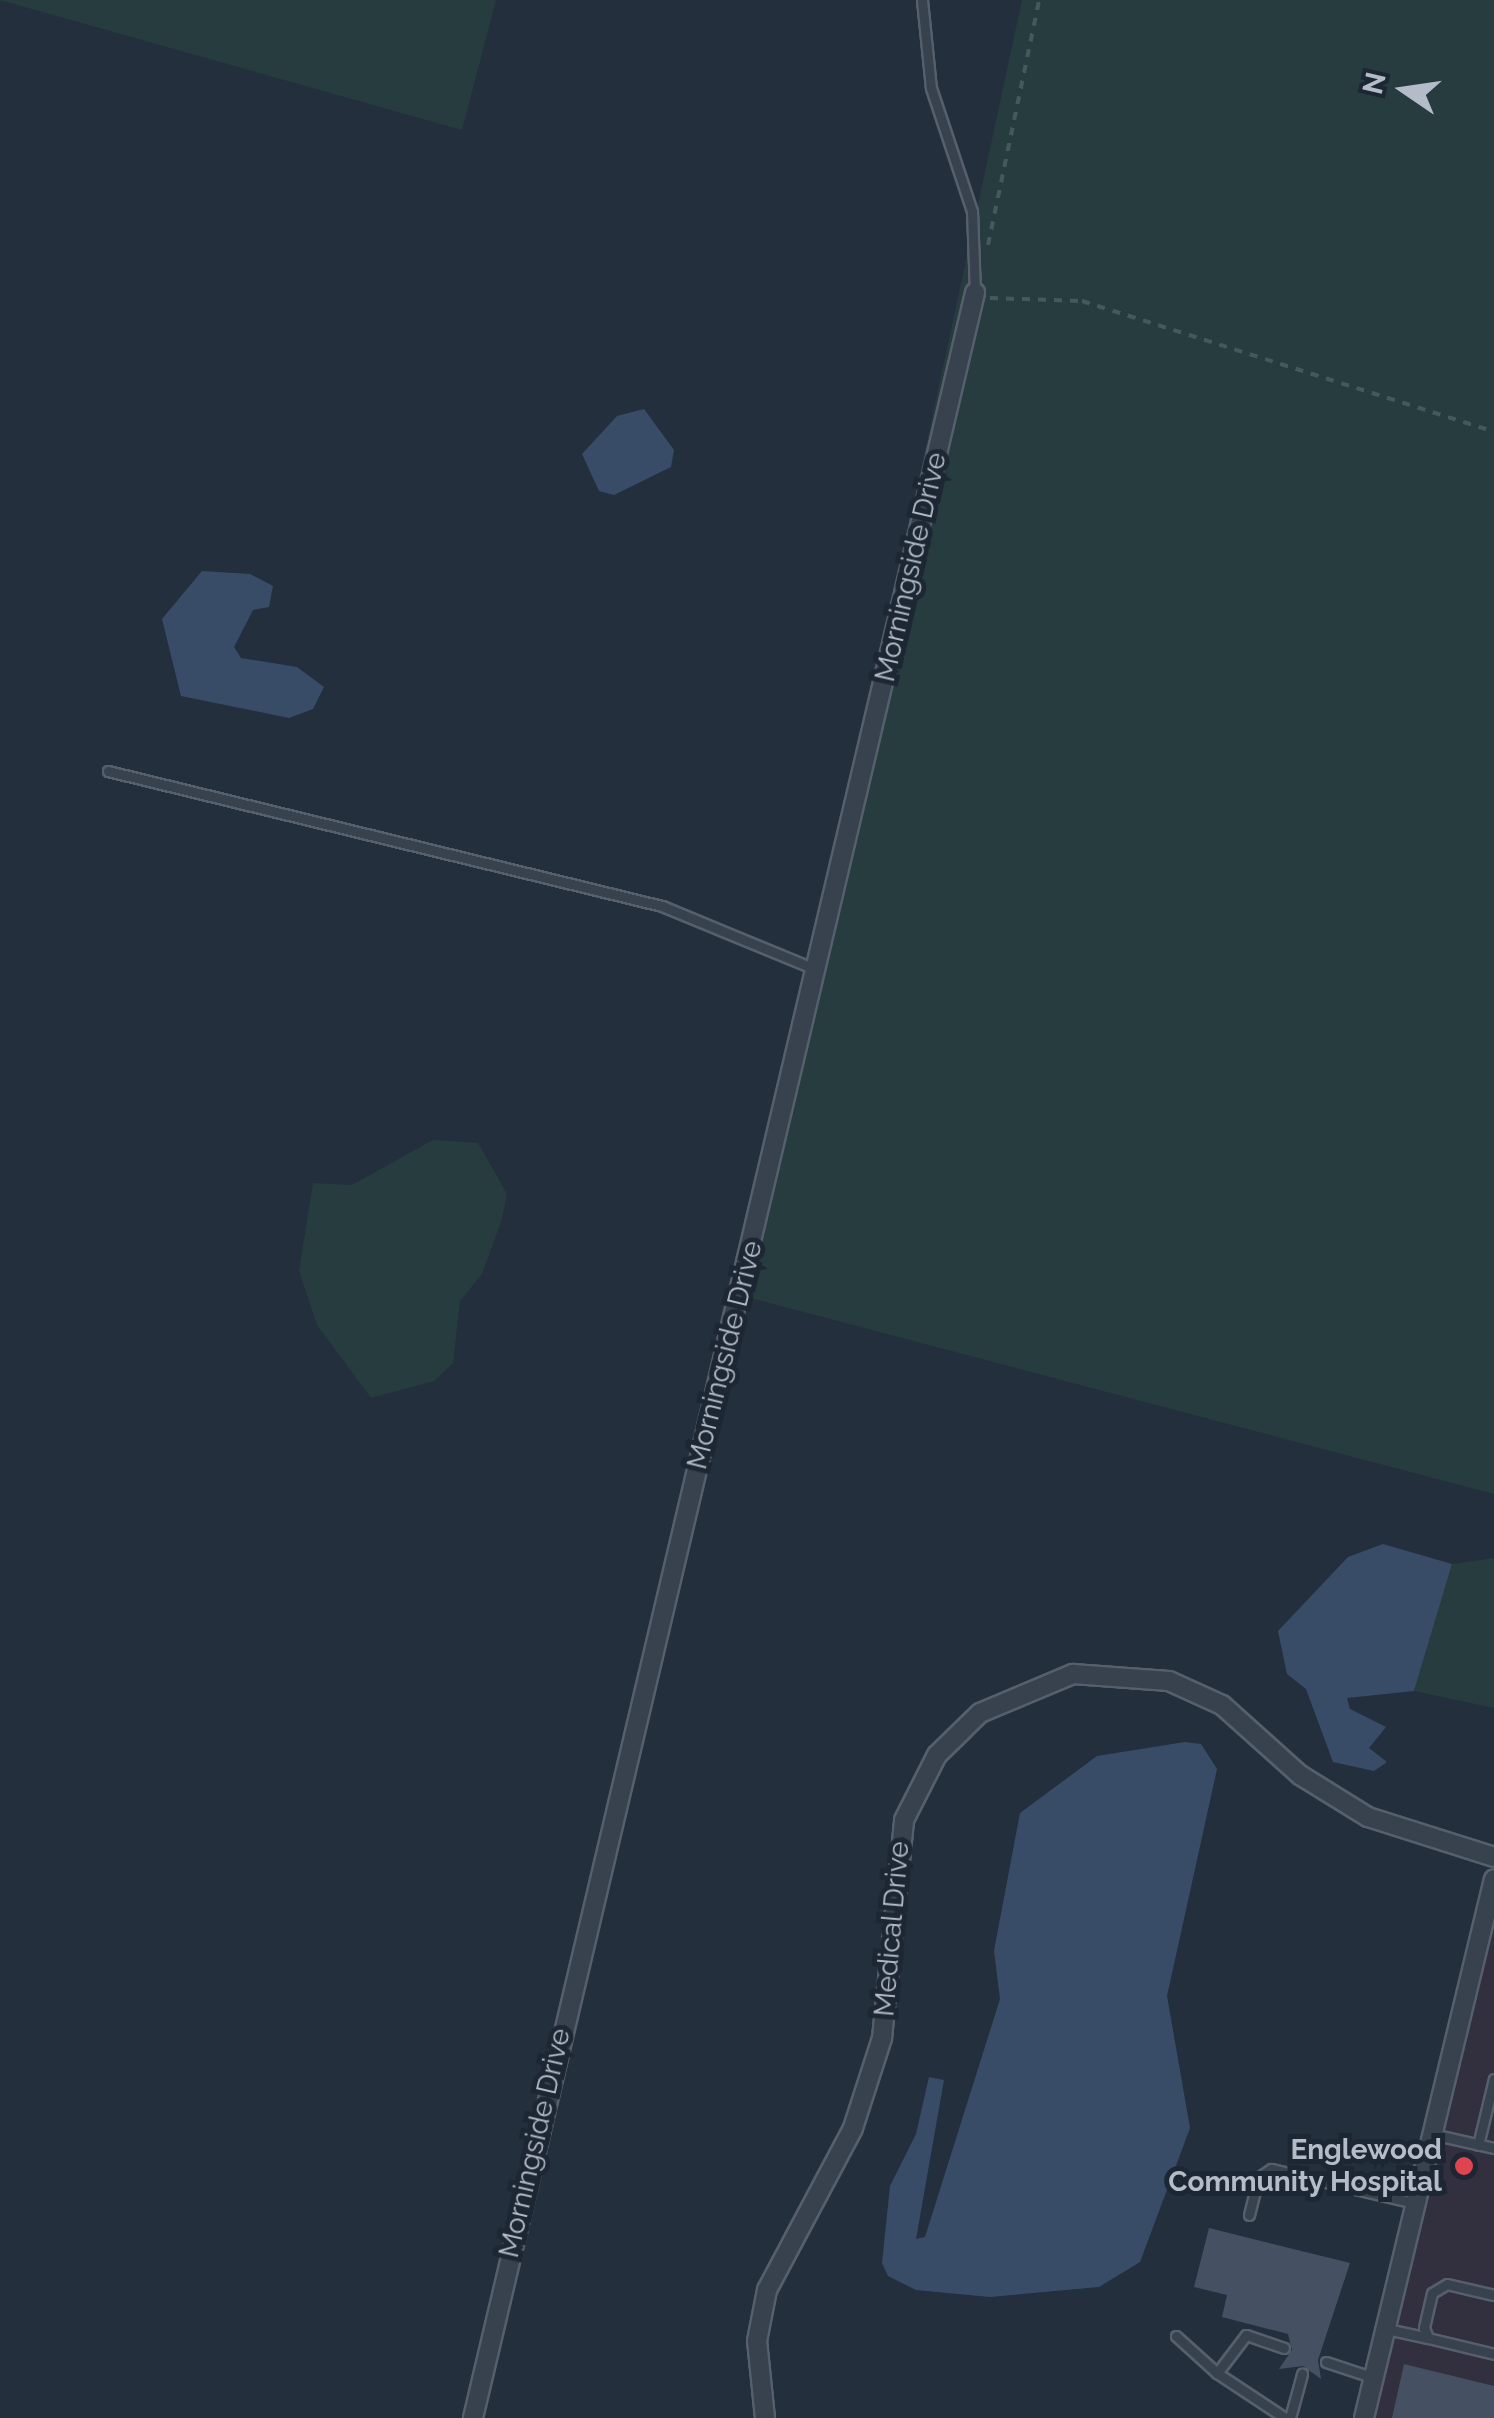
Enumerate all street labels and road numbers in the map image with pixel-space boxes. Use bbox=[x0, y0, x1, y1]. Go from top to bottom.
street label: Morningside Drive bbox=[868, 449, 954, 685]
street label: Morningside Drive bbox=[680, 1237, 770, 1473]
street label: Medical Drive bbox=[868, 1840, 916, 2018]
street label: Morningside Drive bbox=[492, 2025, 578, 2261]

